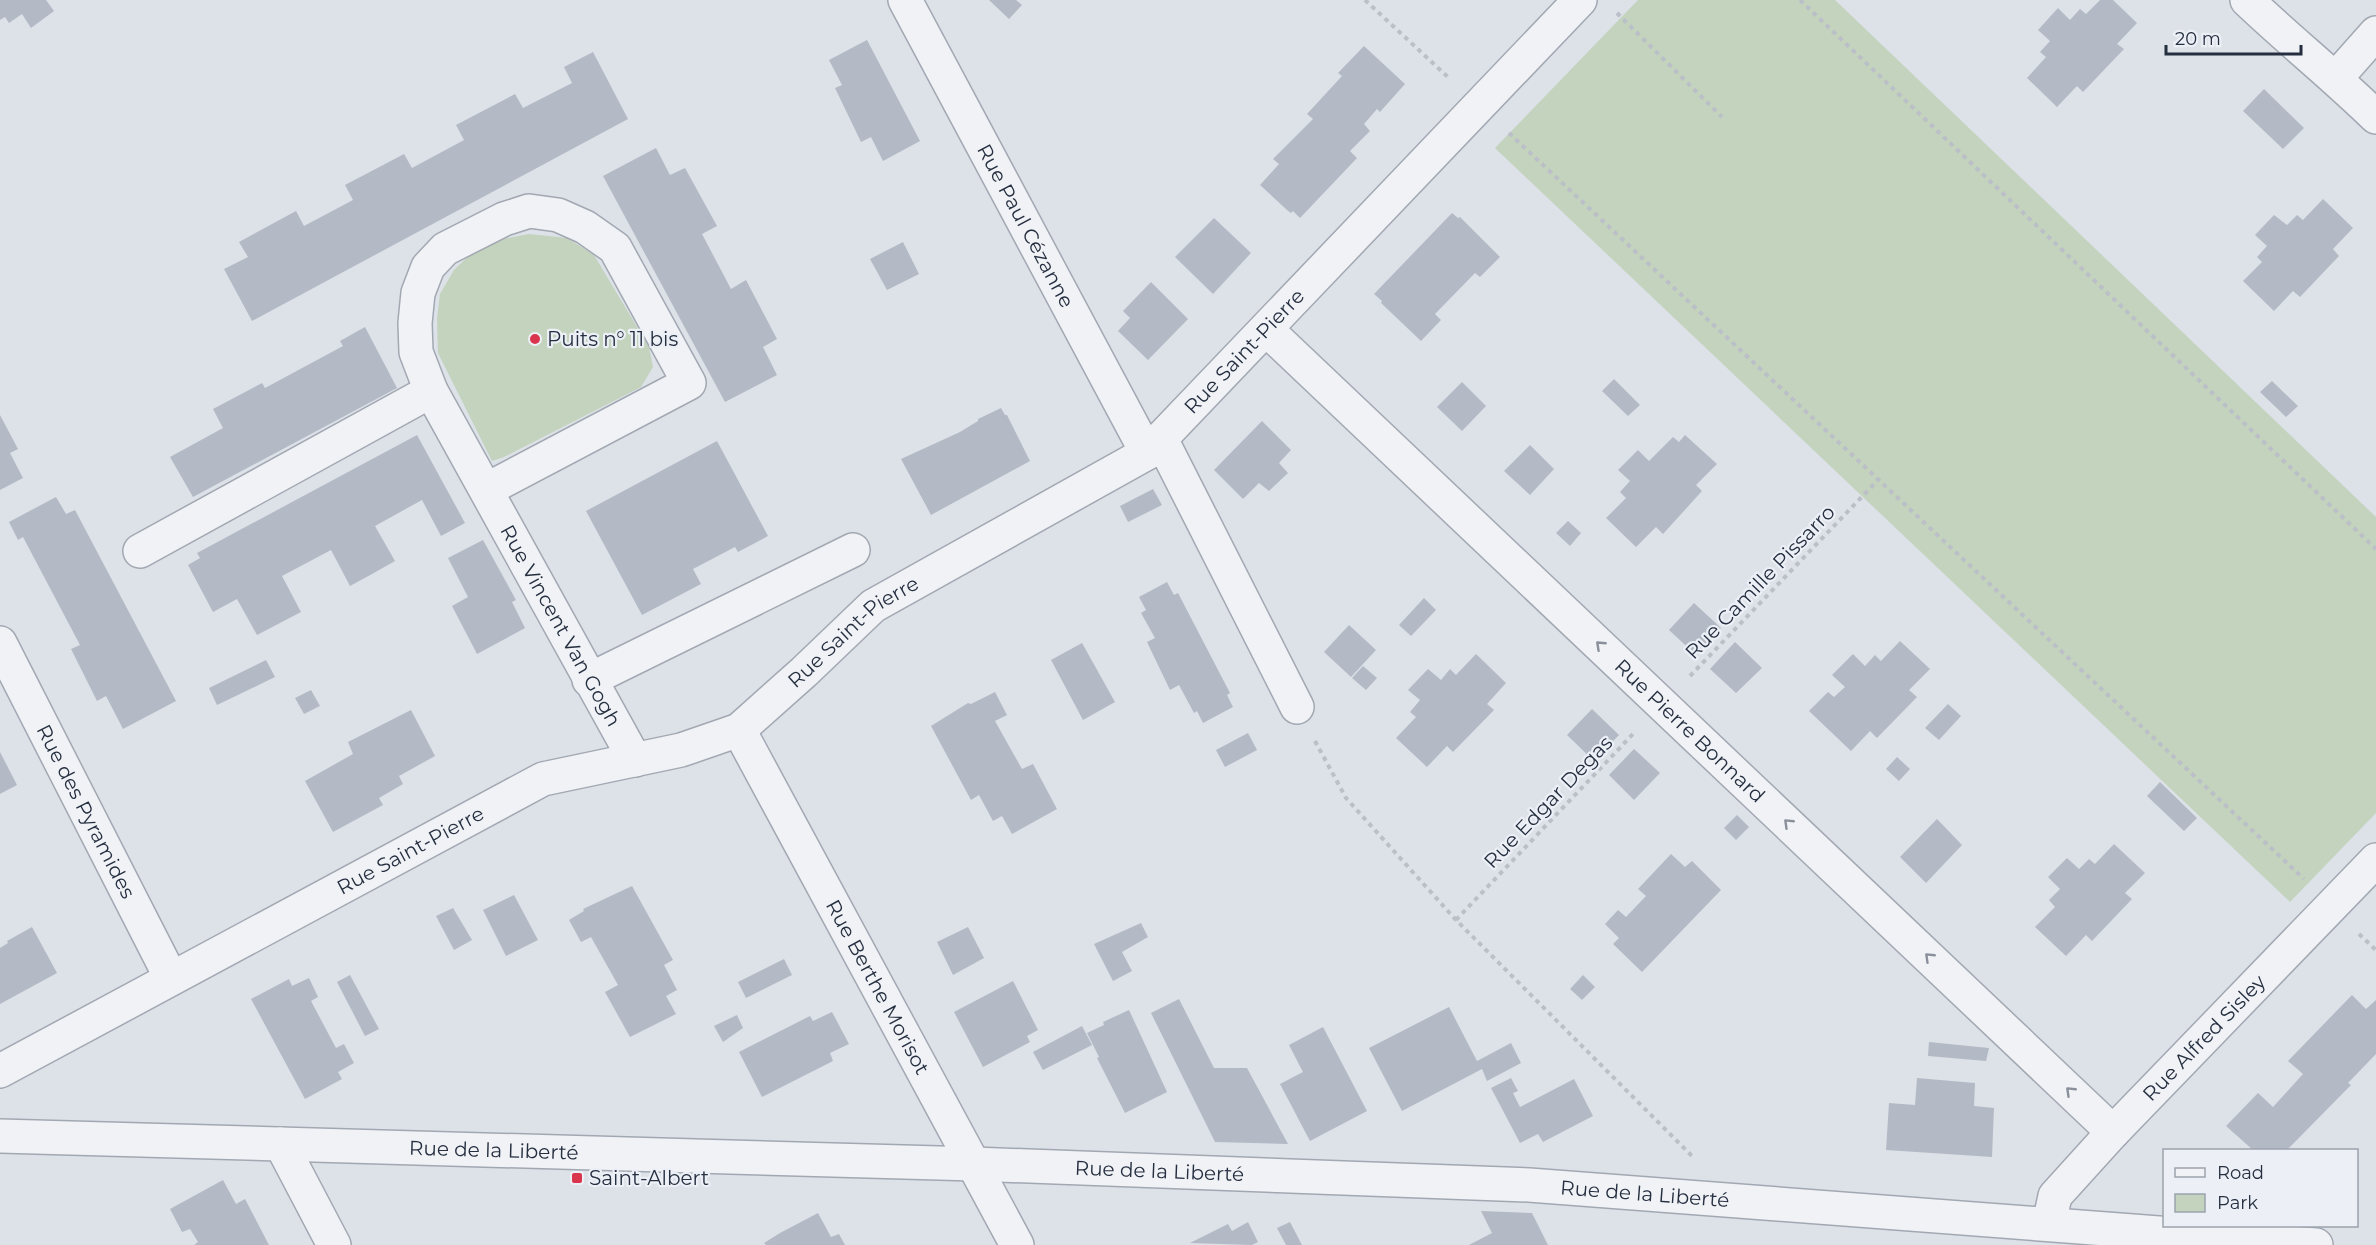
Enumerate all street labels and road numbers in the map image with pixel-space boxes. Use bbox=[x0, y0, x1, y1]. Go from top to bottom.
street label: Rue Paul Cézanne bbox=[972, 140, 1079, 312]
street label: Rue Saint-Pierre bbox=[1179, 284, 1309, 419]
street label: Rue Camille Pissarro bbox=[1680, 500, 1840, 664]
street label: Rue Vincent Van Gogh bbox=[495, 521, 626, 731]
street label: Rue Saint-Pierre bbox=[783, 571, 923, 693]
street label: Rue Pierre Bonnard bbox=[1610, 654, 1770, 808]
street label: Rue des Pyramides bbox=[32, 720, 140, 903]
street label: Rue Edgar Degas bbox=[1479, 731, 1617, 873]
street label: Rue Saint-Pierre bbox=[333, 801, 488, 900]
street label: Rue Berthe Morisot bbox=[821, 895, 935, 1079]
street label: Rue Alfred Sisley bbox=[2138, 970, 2271, 1106]
street label: Rue de la Liberté bbox=[409, 1136, 579, 1165]
street label: Rue de la Liberté bbox=[1074, 1156, 1245, 1186]
street label: Rue de la Liberté bbox=[1559, 1175, 1730, 1212]

